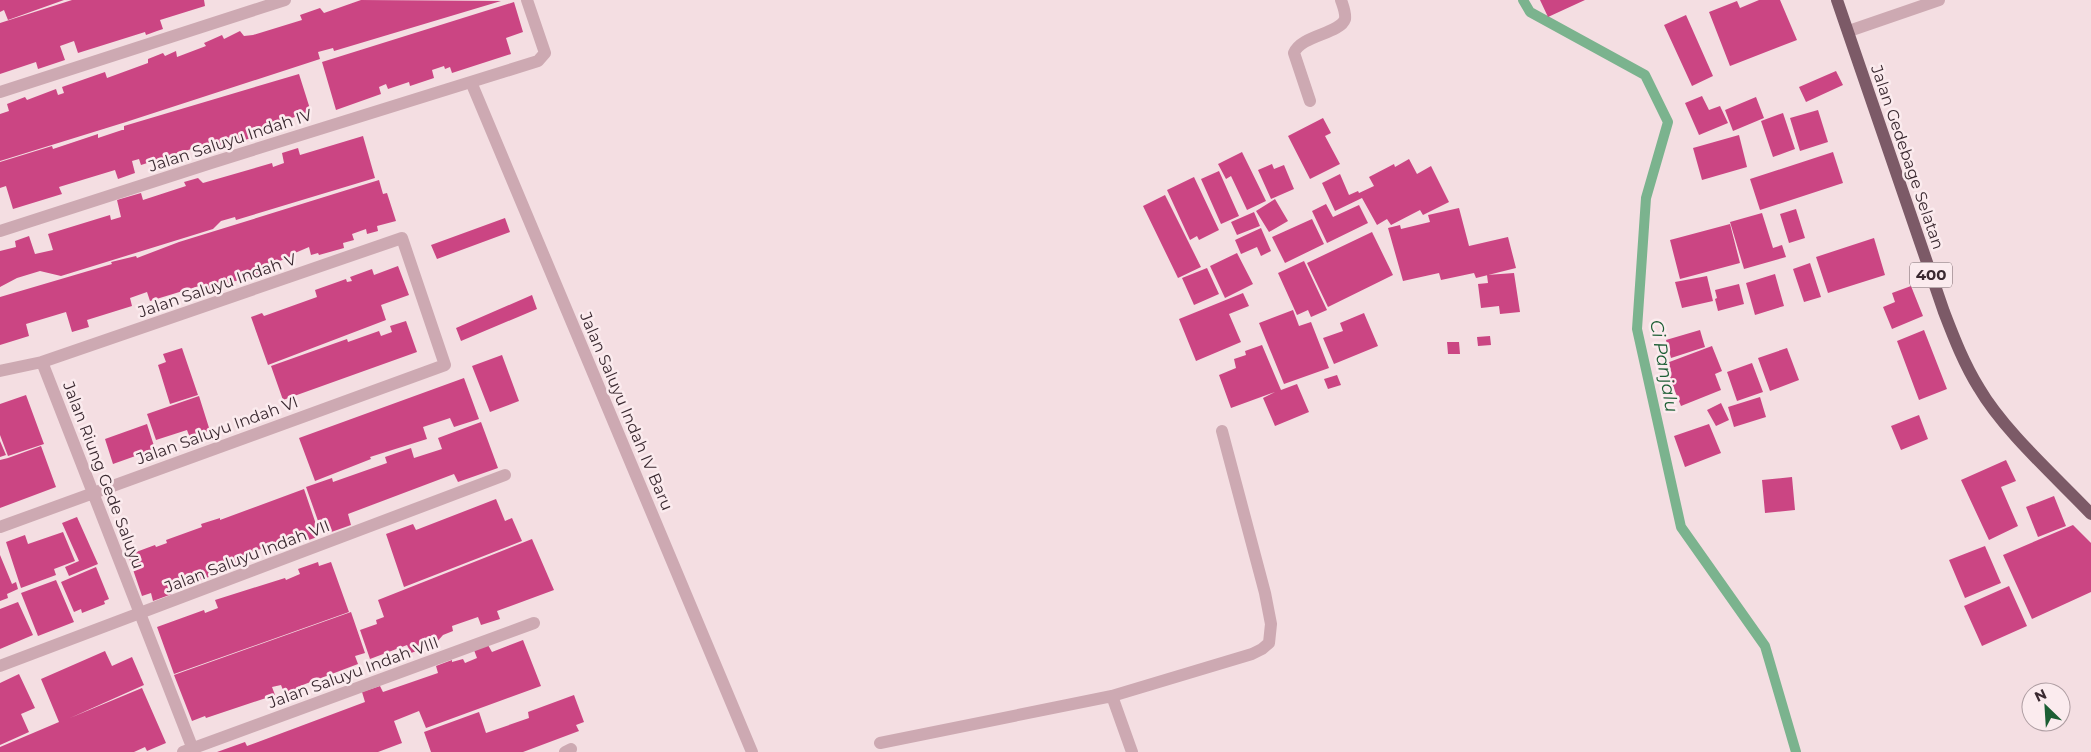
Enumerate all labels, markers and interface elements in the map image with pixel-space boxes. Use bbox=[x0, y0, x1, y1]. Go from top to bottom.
street label: Jalan Gedebage Selatan bbox=[1867, 62, 1948, 252]
street label: Jalan Saluyu Indah IV bbox=[145, 105, 315, 176]
street label: Jalan Saluyu Indah V bbox=[135, 249, 300, 322]
road number: 400 bbox=[1910, 262, 1952, 288]
street label: Jalan Saluyu Indah IV Baru bbox=[576, 308, 677, 513]
water label: Ci Panjalu bbox=[1645, 318, 1683, 414]
street label: Jalan Riung Gede Saluyu bbox=[59, 378, 148, 572]
street label: Jalan Saluyu Indah VI bbox=[133, 392, 301, 469]
street label: Jalan Saluyu Indah VII bbox=[161, 516, 333, 597]
street label: Jalan Saluyu Indah VIII bbox=[264, 633, 441, 713]
north arrow bbox=[2021, 682, 2071, 732]
text: N bbox=[2032, 685, 2049, 706]

